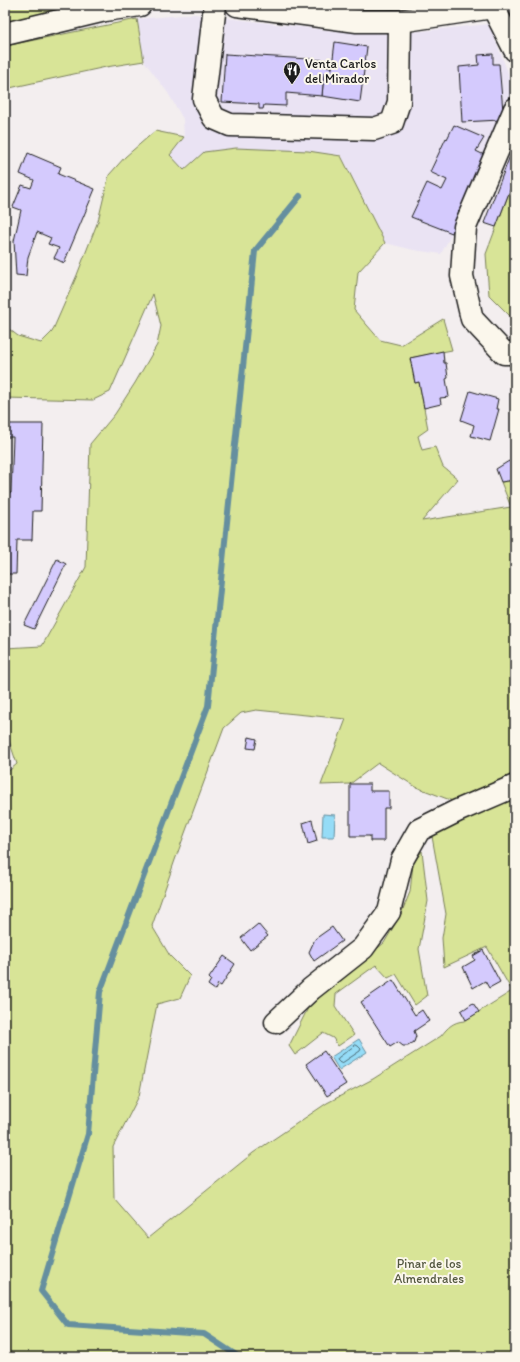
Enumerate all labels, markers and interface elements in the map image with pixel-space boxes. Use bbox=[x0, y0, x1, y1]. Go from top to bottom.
place label: Venta Carlos del Mirador bbox=[305, 56, 376, 86]
restaurant icon: Venta Carlos del Mirador bbox=[282, 60, 302, 85]
park label: Pinar de los Almendrales bbox=[394, 1256, 464, 1286]

